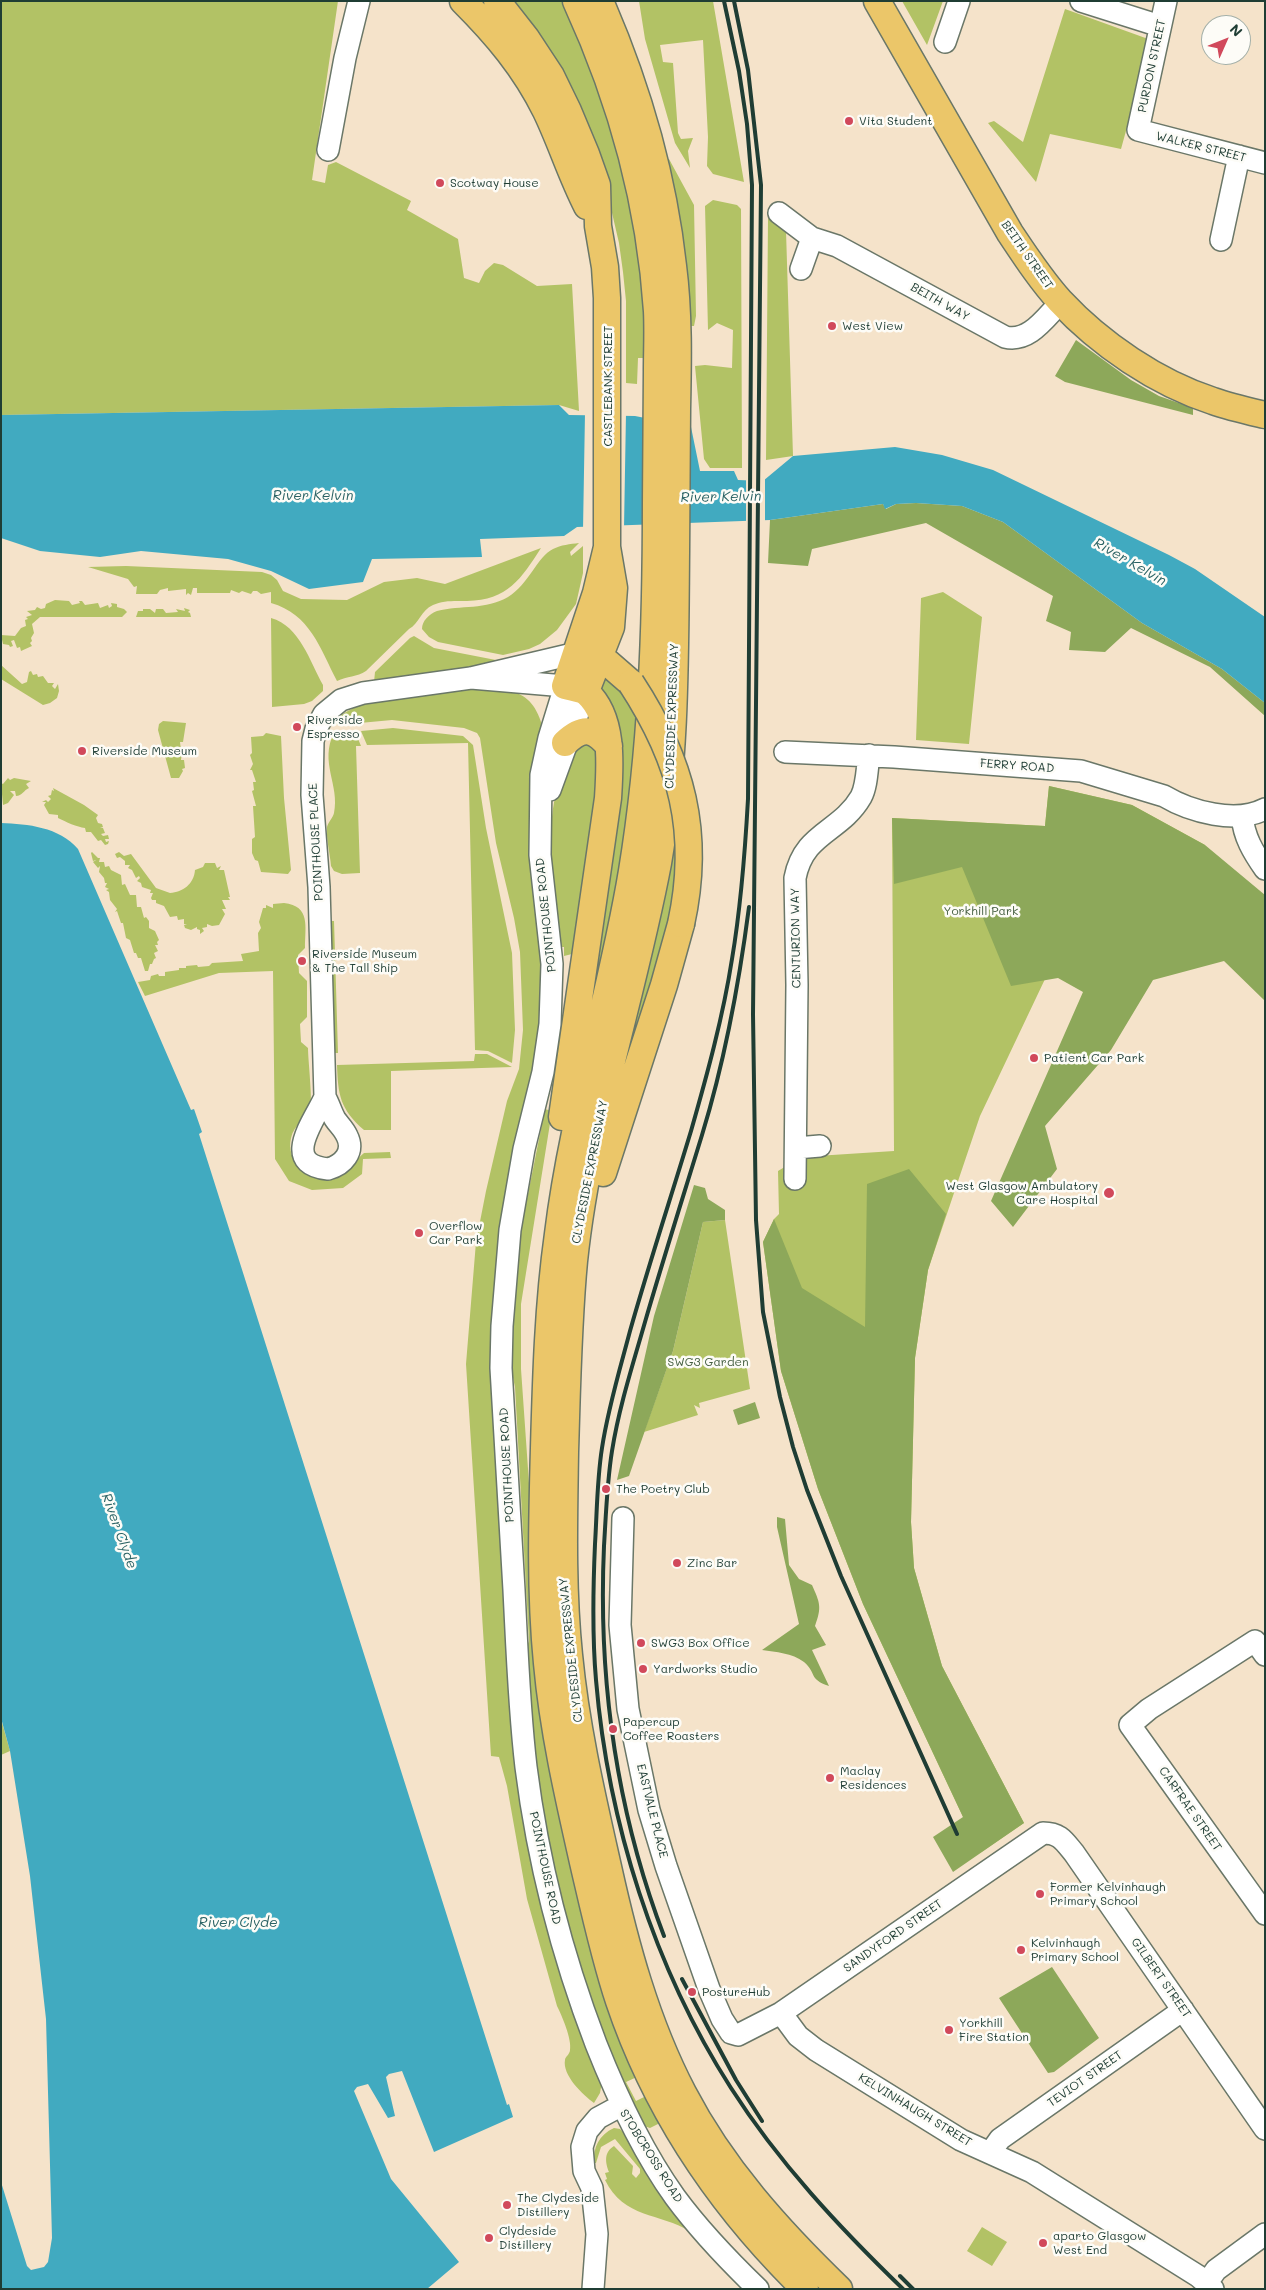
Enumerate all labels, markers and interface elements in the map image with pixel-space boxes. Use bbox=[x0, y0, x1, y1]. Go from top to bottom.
north arrow bbox=[1201, 15, 1251, 65]
street label: PURDON STREET bbox=[1135, 18, 1169, 114]
text: N bbox=[1226, 19, 1247, 40]
place label: Vita Student bbox=[859, 114, 933, 128]
marker: Vita Student bbox=[843, 115, 855, 127]
street label: WALKER STREET bbox=[1154, 129, 1248, 165]
place label: Scotway House bbox=[450, 176, 539, 190]
marker: Scotway House bbox=[434, 177, 446, 189]
street label: BEITH STREET bbox=[998, 218, 1056, 292]
street label: BEITH WAY bbox=[908, 280, 972, 324]
place label: West View bbox=[842, 319, 903, 333]
marker: West View bbox=[826, 320, 838, 332]
street label: CASTLEBANK STREET bbox=[601, 326, 615, 446]
water label: River Kelvin bbox=[273, 488, 353, 504]
water label: River Kelvin bbox=[680, 488, 762, 506]
water label: River Kelvin bbox=[1091, 534, 1169, 590]
street label: CLYDESIDE EXPRESSWAY bbox=[662, 643, 682, 789]
place label: Riverside Espresso bbox=[307, 713, 363, 741]
marker: Riverside Espresso bbox=[291, 721, 303, 733]
place label: Riverside Museum bbox=[92, 744, 197, 758]
marker: Riverside Museum bbox=[76, 745, 88, 757]
street label: FERRY ROAD bbox=[979, 756, 1055, 776]
street label: POINTHOUSE PLACE bbox=[306, 783, 326, 901]
street label: POINTHOUSE ROAD bbox=[533, 857, 559, 973]
street label: CENTURION WAY bbox=[788, 887, 804, 989]
park label: Yorkhill Park bbox=[944, 904, 1018, 918]
place label: Riverside Museum & The Tall Ship bbox=[312, 947, 417, 975]
marker: Riverside Museum & The Tall Ship bbox=[296, 955, 308, 967]
place label: Patient Car Park bbox=[1044, 1051, 1144, 1065]
marker: Patient Car Park bbox=[1028, 1052, 1040, 1064]
street label: CLYDESIDE EXPRESSWAY bbox=[569, 1099, 611, 1245]
place label: West Glasgow Ambulatory Care Hospital bbox=[945, 1179, 1098, 1207]
marker: West Glasgow Ambulatory Care Hospital bbox=[1102, 1186, 1116, 1200]
place label: Overflow Car Park bbox=[429, 1219, 482, 1247]
marker: Overflow Car Park bbox=[413, 1227, 425, 1239]
park label: SWG3 Garden bbox=[667, 1355, 749, 1369]
street label: POINTHOUSE ROAD bbox=[497, 1407, 517, 1523]
place label: The Poetry Club bbox=[616, 1482, 710, 1496]
marker: The Poetry Club bbox=[600, 1483, 612, 1495]
water label: River Clyde bbox=[98, 1491, 140, 1571]
place label: Zinc Bar bbox=[687, 1556, 737, 1570]
marker: Zinc Bar bbox=[671, 1557, 683, 1569]
street label: CLYDESIDE EXPRESSWAY bbox=[556, 1577, 586, 1723]
place label: SWG3 Box Office bbox=[651, 1636, 750, 1650]
marker: SWG3 Box Office bbox=[635, 1637, 647, 1649]
place label: Yardworks Studio bbox=[653, 1662, 757, 1676]
marker: Yardworks Studio bbox=[637, 1663, 649, 1675]
place label: Papercup Coffee Roasters bbox=[623, 1715, 719, 1743]
marker: Papercup Coffee Roasters bbox=[607, 1723, 619, 1735]
street label: EASTVALE PLACE bbox=[633, 1762, 671, 1860]
place label: Maclay Residences bbox=[840, 1764, 907, 1792]
street label: CARFRAE STREET bbox=[1156, 1764, 1224, 1854]
marker: Maclay Residences bbox=[824, 1772, 836, 1784]
street label: POINTHOUSE ROAD bbox=[526, 1810, 564, 1926]
place label: Former Kelvinhaugh Primary School bbox=[1050, 1880, 1166, 1908]
marker: Former Kelvinhaugh Primary School bbox=[1034, 1888, 1046, 1900]
street label: SANDYFORD STREET bbox=[841, 1896, 945, 1976]
water label: River Clyde bbox=[198, 1915, 278, 1931]
street label: GILBERT STREET bbox=[1128, 1935, 1194, 2021]
place label: Kelvinhaugh Primary School bbox=[1031, 1936, 1119, 1964]
marker: Kelvinhaugh Primary School bbox=[1015, 1944, 1027, 1956]
place label: PostureHub bbox=[702, 1985, 770, 1999]
marker: PostureHub bbox=[686, 1986, 698, 1998]
place label: Yorkhill Fire Station bbox=[959, 2016, 1029, 2044]
marker: Yorkhill Fire Station bbox=[943, 2024, 955, 2036]
street label: TEVIOT STREET bbox=[1045, 2048, 1125, 2110]
street label: KELVINHAUGH STREET bbox=[856, 2070, 974, 2150]
street label: STOBCROSS ROAD bbox=[616, 2107, 686, 2205]
place label: The Clydeside Distillery bbox=[517, 2191, 599, 2219]
marker: The Clydeside Distillery bbox=[501, 2199, 513, 2211]
place label: Clydeside Distillery bbox=[499, 2224, 556, 2252]
place label: aparto Glasgow West End bbox=[1053, 2229, 1146, 2257]
marker: Clydeside Distillery bbox=[483, 2232, 495, 2244]
marker: aparto Glasgow West End bbox=[1037, 2237, 1049, 2249]

